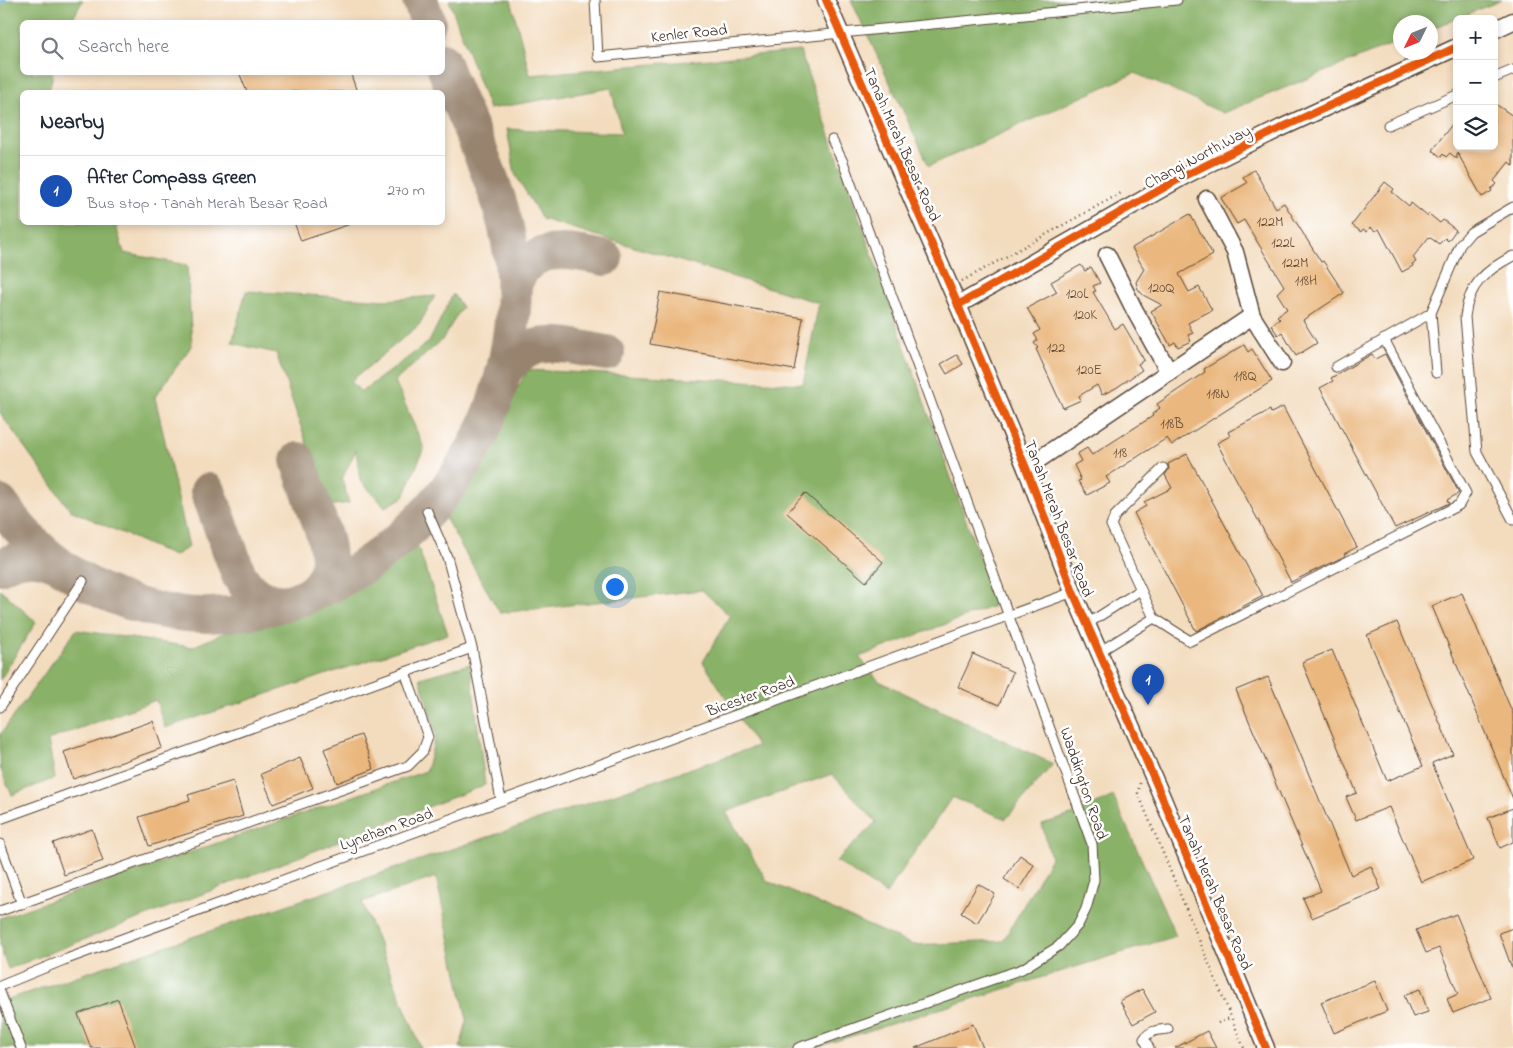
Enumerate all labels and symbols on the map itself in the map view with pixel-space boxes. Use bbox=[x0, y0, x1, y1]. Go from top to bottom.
north arrow bbox=[1393, 15, 1438, 60]
street label: Kenler Road bbox=[650, 18, 728, 50]
street label: Tanah Merah Besar Road bbox=[856, 64, 946, 226]
street label: Changi North Way bbox=[1140, 119, 1256, 196]
house number: 122M bbox=[1257, 212, 1283, 233]
house number: 122L bbox=[1271, 233, 1296, 254]
house number: 122M bbox=[1282, 253, 1308, 274]
house number: 118H bbox=[1295, 271, 1317, 292]
house number: 120Q bbox=[1148, 278, 1175, 299]
house number: 120L bbox=[1066, 284, 1089, 305]
house number: 120K bbox=[1073, 305, 1097, 326]
house number: 122 bbox=[1047, 338, 1065, 359]
house number: 120E bbox=[1076, 360, 1102, 381]
house number: 118Q bbox=[1233, 366, 1258, 387]
house number: 118N bbox=[1206, 384, 1230, 405]
house number: 118B bbox=[1160, 414, 1184, 435]
street label: Tanah Merah Besar Road bbox=[1017, 437, 1099, 601]
house number: 118 bbox=[1113, 443, 1127, 464]
your location bbox=[602, 574, 628, 600]
pin: 1 bbox=[1132, 664, 1164, 705]
street label: Bicester Road bbox=[702, 670, 798, 724]
street label: Waddington Road bbox=[1053, 724, 1114, 843]
street label: Lyneham Road bbox=[337, 802, 437, 858]
street label: Tanah Merah Besar Road bbox=[1171, 811, 1258, 974]

